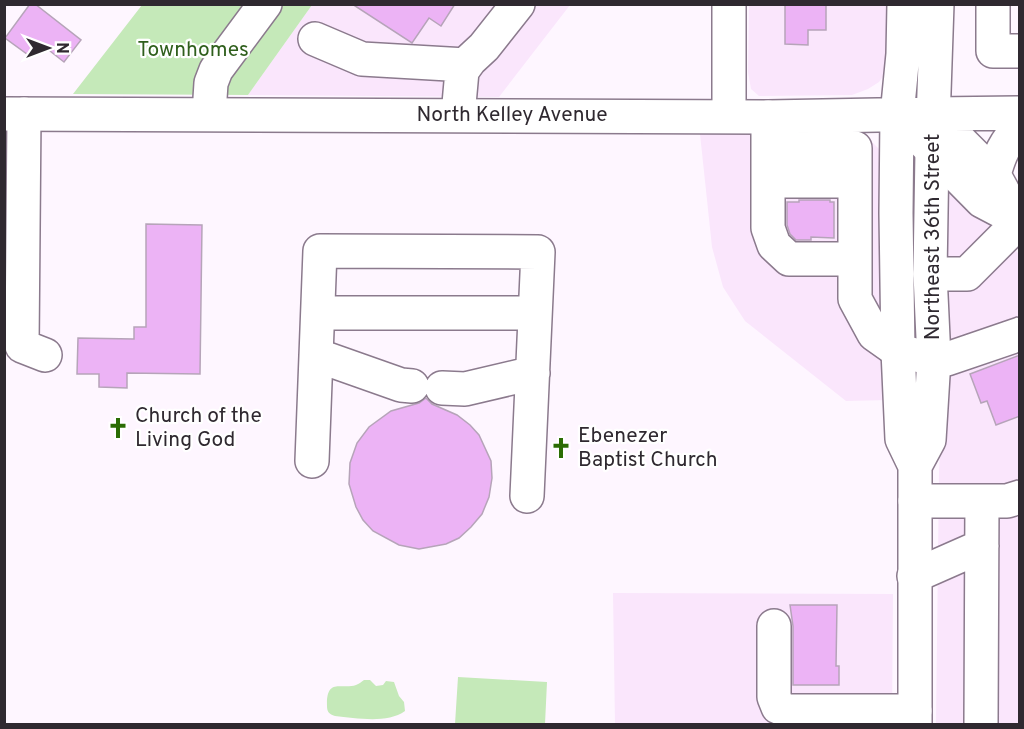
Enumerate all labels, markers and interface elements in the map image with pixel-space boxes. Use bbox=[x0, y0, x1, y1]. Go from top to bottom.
north arrow bbox=[18, 18, 78, 78]
park label: Townhomes bbox=[137, 37, 249, 64]
text: N bbox=[51, 42, 71, 54]
street label: North Kelley Avenue bbox=[416, 102, 608, 129]
street label: Northeast 36th Street bbox=[920, 134, 947, 340]
place label: Church of the Living God bbox=[135, 403, 262, 454]
church icon: Church of the Living God bbox=[106, 416, 130, 440]
place label: Ebenezer Baptist Church bbox=[578, 423, 718, 474]
church icon: Ebenezer Baptist Church bbox=[549, 436, 573, 460]

